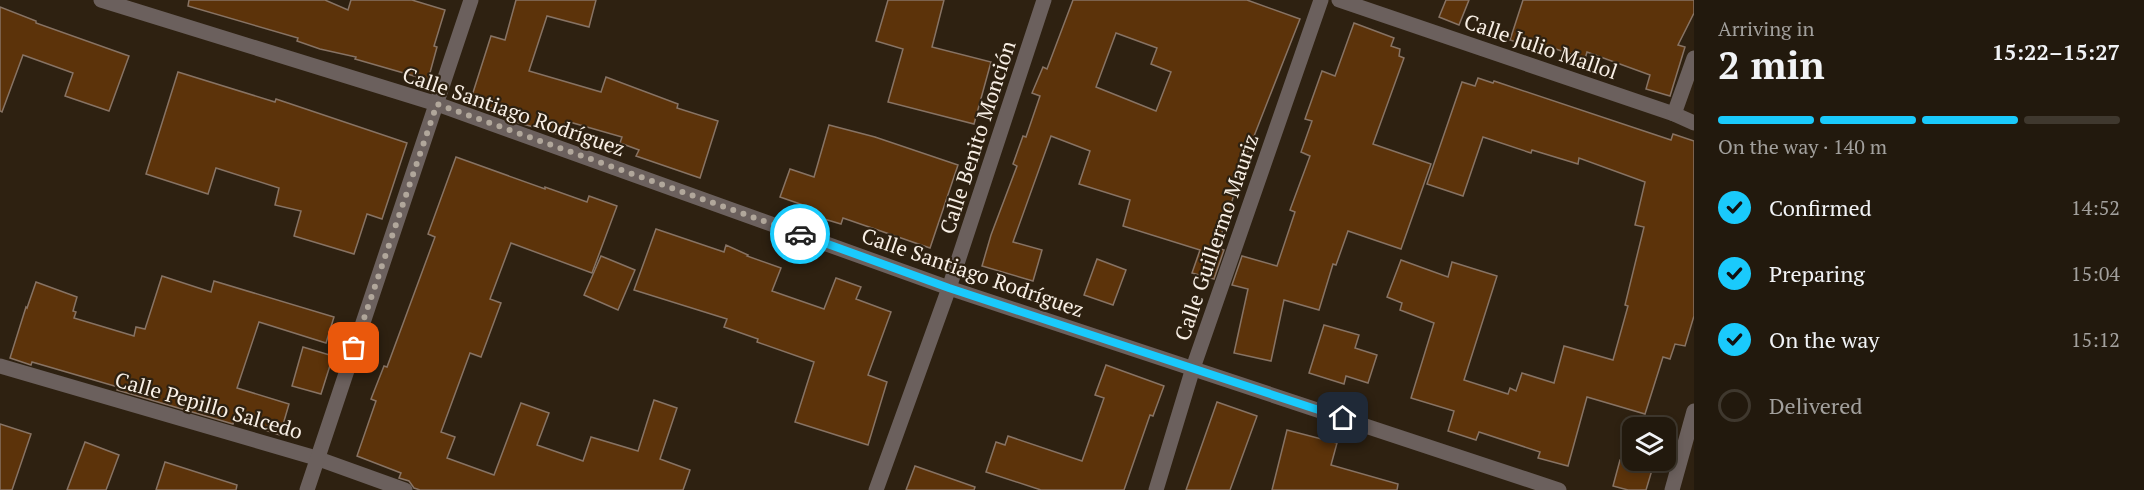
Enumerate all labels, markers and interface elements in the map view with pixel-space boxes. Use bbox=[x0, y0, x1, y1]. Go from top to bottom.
street label: Calle Julio Mallol bbox=[1461, 7, 1621, 85]
text: Arriving in bbox=[1718, 15, 1814, 42]
street label: Calle Benito Monción bbox=[933, 36, 1022, 237]
text: 15:22–15:27 bbox=[1992, 37, 2120, 66]
text: 2 min bbox=[1718, 38, 1825, 90]
street label: Calle Santiago Rodríguez bbox=[399, 60, 629, 162]
street label: Calle Guillermo Mauriz bbox=[1167, 130, 1265, 344]
text: On the way · 140 m bbox=[1718, 133, 1887, 160]
icon: check bbox=[1718, 191, 1751, 224]
text: Confirmed bbox=[1769, 193, 1872, 222]
text: 14:52 bbox=[2071, 194, 2120, 221]
courier bbox=[770, 204, 830, 264]
icon: car bbox=[784, 218, 817, 251]
street label: Calle Santiago Rodríguez bbox=[858, 221, 1088, 323]
icon: check bbox=[1718, 257, 1751, 290]
text: Preparing bbox=[1769, 259, 1865, 288]
text: 15:04 bbox=[2071, 260, 2120, 287]
pin bbox=[328, 322, 379, 373]
icon: check bbox=[1718, 323, 1751, 356]
text: On the way bbox=[1769, 325, 1879, 354]
text: 15:12 bbox=[2071, 326, 2120, 353]
icon: bag bbox=[337, 331, 370, 364]
street label: Calle Pepillo Salcedo bbox=[112, 365, 306, 445]
text: Delivered bbox=[1769, 391, 1862, 420]
pin bbox=[1317, 392, 1368, 443]
icon: home bbox=[1326, 401, 1359, 434]
map controls bbox=[1622, 417, 1676, 471]
button: layers bbox=[1622, 417, 1676, 471]

